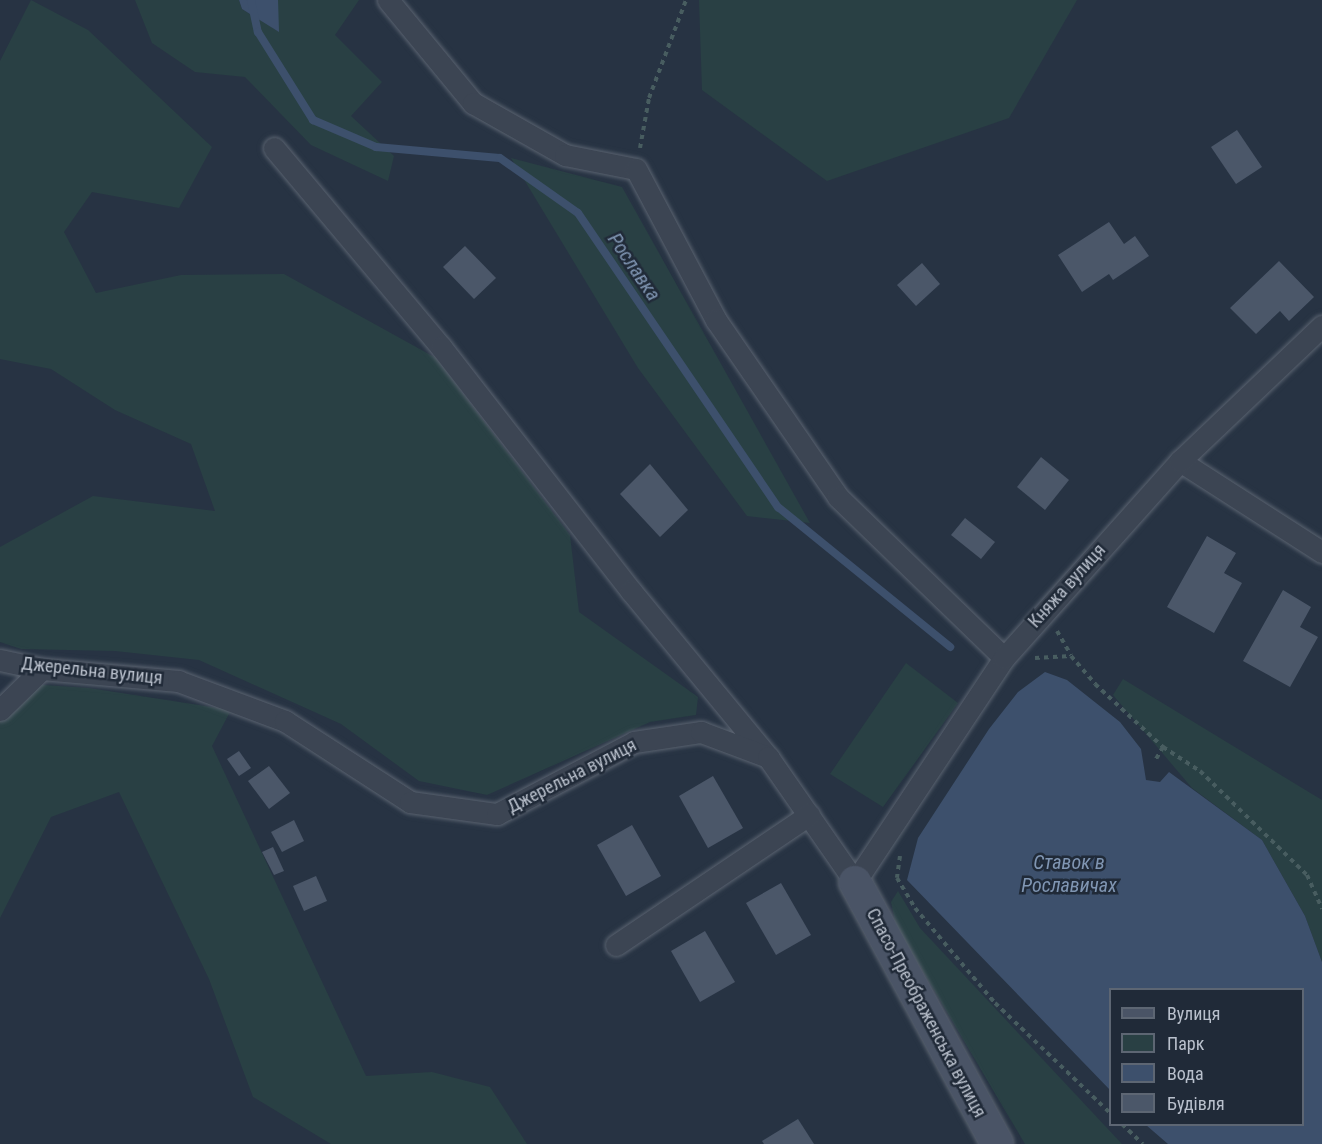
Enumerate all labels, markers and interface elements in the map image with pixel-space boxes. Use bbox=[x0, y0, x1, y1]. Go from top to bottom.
water label: Рославка bbox=[603, 228, 665, 306]
street label: Княжа вулиця bbox=[1024, 540, 1110, 632]
street label: Джерельна вулиця bbox=[20, 653, 164, 689]
street label: Джерельна вулиця bbox=[504, 734, 640, 818]
water label: Ставок в Рославичах bbox=[1021, 851, 1117, 898]
street label: Спасо-Преображенська вулиця bbox=[862, 905, 990, 1121]
legend bbox=[1109, 988, 1304, 1126]
text: Вулиця bbox=[1167, 1003, 1221, 1024]
text: Парк bbox=[1167, 1033, 1204, 1054]
text: Вода bbox=[1167, 1063, 1204, 1084]
text: Будівля bbox=[1167, 1093, 1225, 1114]

